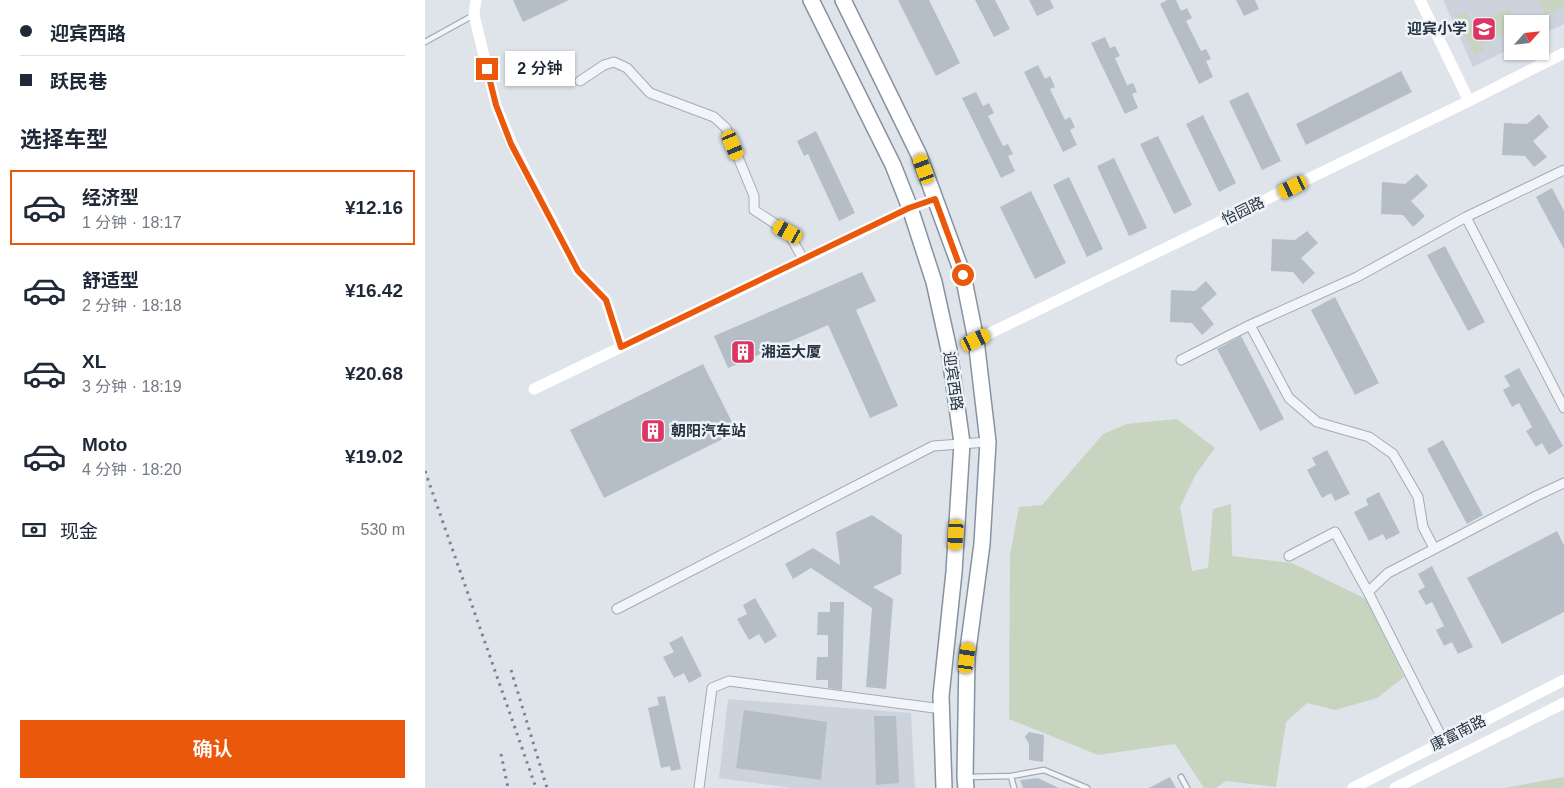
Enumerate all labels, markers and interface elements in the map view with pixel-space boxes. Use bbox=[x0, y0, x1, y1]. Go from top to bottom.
north arrow bbox=[1504, 15, 1549, 60]
map controls bbox=[1504, 15, 1549, 60]
school or university icon: 迎宾小学 bbox=[1471, 16, 1497, 42]
place label: 迎宾小学 bbox=[1407, 20, 1467, 37]
text: 迎宾西路 bbox=[50, 23, 126, 44]
callout: 2 分钟 bbox=[505, 52, 575, 86]
route end bbox=[476, 58, 498, 80]
text: 2 分钟 bbox=[517, 60, 563, 77]
text: 跃民巷 bbox=[50, 71, 107, 92]
text: 选择车型 bbox=[20, 127, 108, 152]
car bbox=[720, 128, 745, 162]
car bbox=[911, 152, 936, 186]
car bbox=[1276, 174, 1309, 200]
icon: car bbox=[22, 185, 67, 230]
text: 经济型 bbox=[82, 187, 139, 208]
street label: 怡园路 bbox=[1219, 193, 1267, 228]
text: ¥12.16 bbox=[345, 197, 403, 218]
text: 1 分钟 · 18:17 bbox=[82, 214, 182, 231]
car bbox=[771, 218, 804, 246]
route start bbox=[952, 264, 974, 286]
icon: car bbox=[22, 268, 67, 313]
text: 舒适型 bbox=[82, 270, 139, 291]
text: ¥16.42 bbox=[345, 280, 403, 301]
text: 2 分钟 · 18:18 bbox=[82, 297, 182, 314]
car bbox=[959, 327, 992, 353]
building icon: 湘运大厦 bbox=[730, 339, 756, 365]
place label: 湘运大厦 bbox=[761, 343, 821, 360]
street label: 迎宾西路 bbox=[941, 350, 966, 412]
icon: car bbox=[22, 351, 67, 396]
text: XL bbox=[82, 351, 106, 372]
text: ¥20.68 bbox=[345, 363, 403, 384]
text: 3 分钟 · 18:19 bbox=[82, 378, 182, 395]
building icon: 朝阳汽车站 bbox=[640, 418, 666, 444]
place label: 朝阳汽车站 bbox=[671, 422, 746, 439]
icon: car bbox=[22, 434, 67, 479]
text: Moto bbox=[82, 434, 127, 455]
text: ¥19.02 bbox=[345, 446, 403, 467]
text: 4 分钟 · 18:20 bbox=[82, 461, 182, 478]
icon: cash bbox=[20, 516, 48, 544]
car bbox=[947, 520, 964, 550]
text: 现金 bbox=[60, 521, 98, 542]
text: 530 m bbox=[361, 521, 405, 538]
car bbox=[957, 642, 976, 674]
street label: 康富南路 bbox=[1427, 711, 1488, 754]
button: 确认 bbox=[20, 720, 405, 778]

